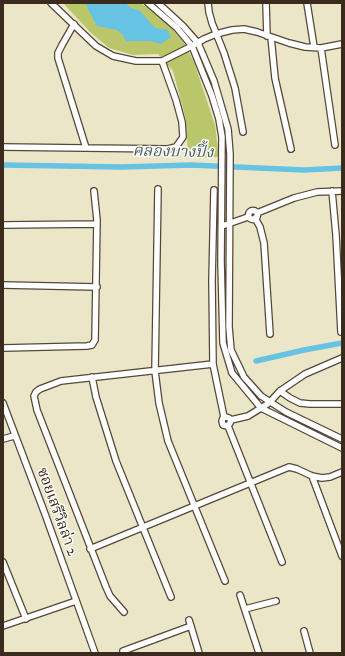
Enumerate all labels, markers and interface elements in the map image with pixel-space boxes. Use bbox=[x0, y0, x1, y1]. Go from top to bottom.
water label: คลองบางปิ้ง bbox=[132, 143, 214, 163]
street label: ซอยเสรีวิลล่า 2 bbox=[32, 466, 80, 558]

